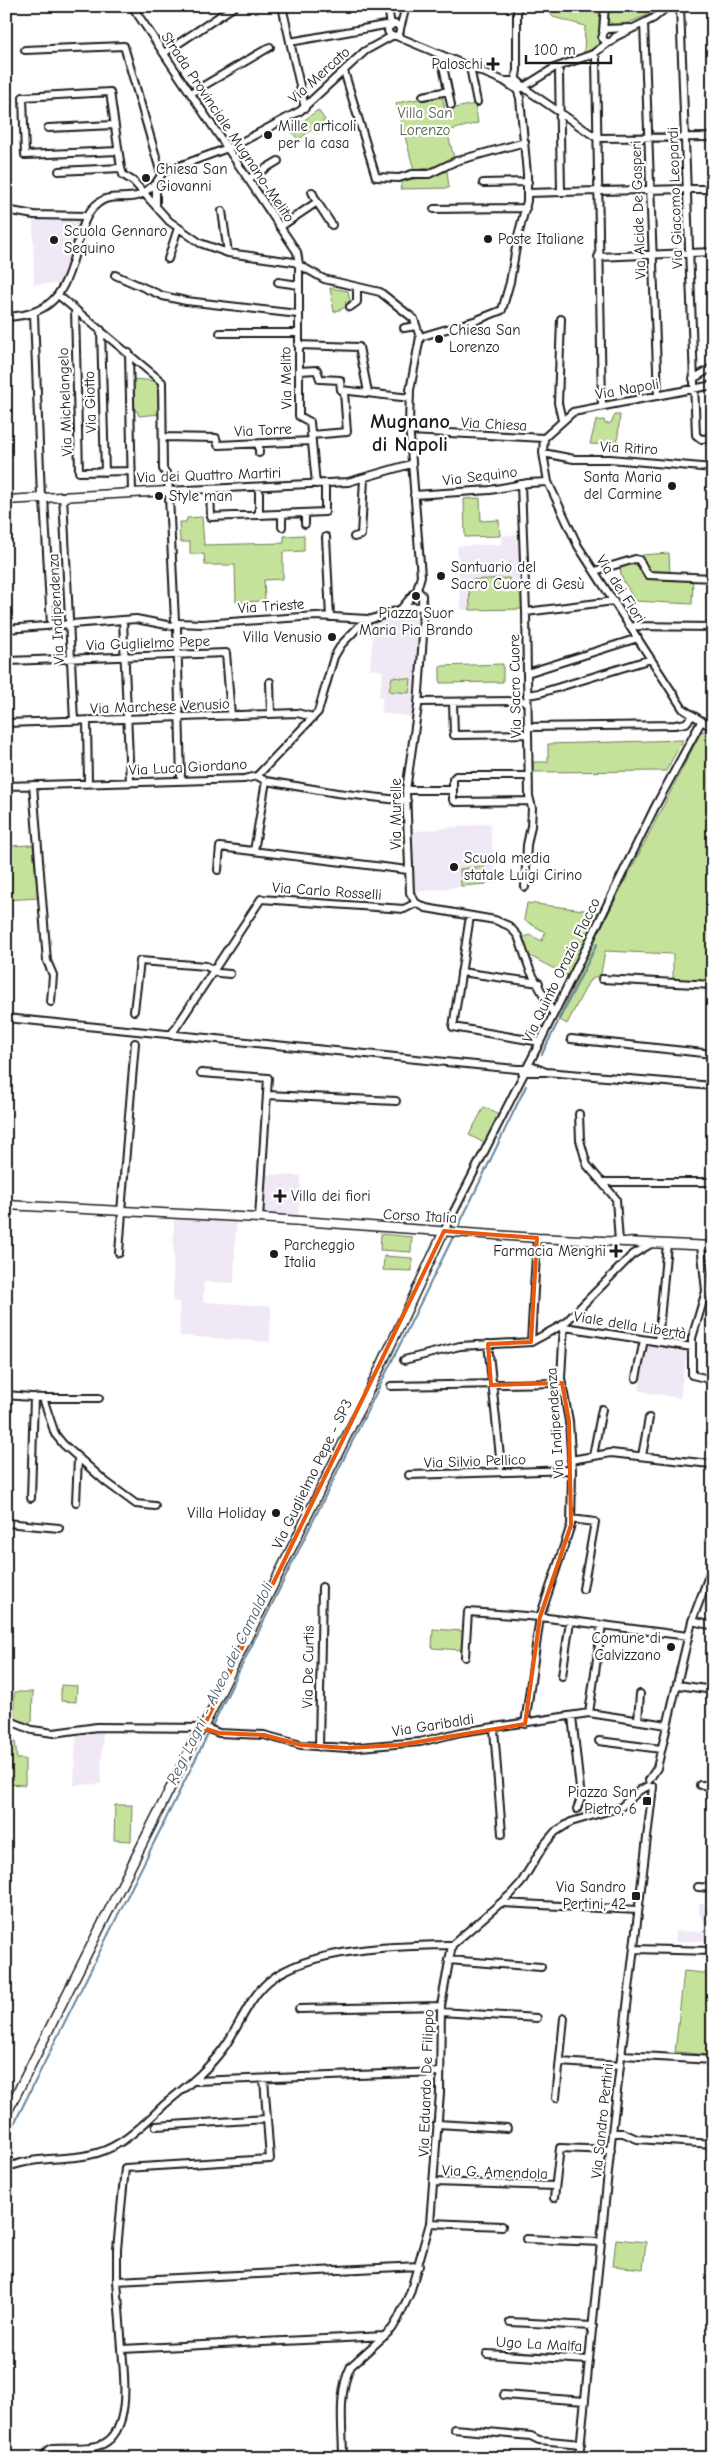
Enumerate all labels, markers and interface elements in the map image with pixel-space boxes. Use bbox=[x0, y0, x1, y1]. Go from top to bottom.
street label: Strada Provinciale Mugnano-Melito bbox=[157, 28, 299, 226]
scale bar bbox=[526, 32, 612, 64]
text: 100 m bbox=[534, 41, 576, 59]
street label: Via Mercato bbox=[285, 43, 354, 107]
place label: Paloschi bbox=[432, 55, 483, 73]
marker: Paloschi bbox=[487, 58, 499, 70]
park label: Villa San Lorenzo bbox=[397, 104, 453, 139]
place label: Mille articoli per la casa bbox=[278, 117, 356, 152]
street label: Via Giacomo Leopardi bbox=[664, 127, 686, 269]
marker: Mille articoli per la casa bbox=[262, 129, 274, 141]
street label: Via Alcide De Gasperi bbox=[627, 140, 649, 280]
place label: Chiesa San Giovanni bbox=[156, 160, 227, 195]
marker: Chiesa San Giovanni bbox=[140, 172, 152, 184]
place label: Scuola Gennaro Sequino bbox=[64, 222, 167, 257]
place label: Poste Italiane bbox=[498, 230, 584, 248]
marker: Poste Italiane bbox=[482, 233, 494, 245]
marker: Scuola Gennaro Sequino bbox=[48, 234, 60, 246]
place label: Chiesa San Lorenzo bbox=[449, 321, 520, 356]
marker: Chiesa San Lorenzo bbox=[433, 333, 445, 345]
street label: Via Melito bbox=[276, 346, 296, 410]
street label: Via Michelangelo bbox=[54, 347, 76, 457]
street label: Via Giotto bbox=[80, 371, 100, 433]
street label: Via Napoli bbox=[594, 375, 660, 403]
district label: Mugnano di Napoli bbox=[370, 410, 450, 456]
street label: Via Chiesa bbox=[460, 413, 528, 435]
street label: Via Torre bbox=[234, 419, 293, 440]
street label: Via Ritiro bbox=[600, 437, 658, 459]
street label: Via Sequino bbox=[442, 462, 518, 490]
street label: Via dei Quattro Martiri bbox=[136, 463, 282, 487]
place label: Santa Maria del Carmine bbox=[584, 468, 662, 503]
marker: Santa Maria del Carmine bbox=[666, 480, 678, 492]
place label: Style man bbox=[169, 487, 233, 505]
marker: Style man bbox=[153, 490, 165, 502]
street label: Via dei Fiori bbox=[592, 552, 650, 626]
street label: Via Indipendenza bbox=[44, 553, 68, 665]
place label: Santuario del Sacro Cuore di Gesù bbox=[451, 558, 584, 593]
marker: Santuario del Sacro Cuore di Gesù bbox=[435, 570, 447, 582]
marker: Piazza Suor Maria Pia Brando bbox=[410, 590, 422, 602]
street label: Via Trieste bbox=[237, 595, 305, 617]
place label: Piazza Suor Maria Pia Brando bbox=[359, 604, 473, 639]
place label: Villa Venusio bbox=[243, 628, 322, 646]
marker: Villa Venusio bbox=[326, 631, 338, 643]
street label: Via Guglielmo Pepe bbox=[86, 632, 211, 654]
street label: Via Sacro Cuore bbox=[505, 633, 525, 738]
street label: Via Marchese Venusio bbox=[90, 695, 230, 717]
street label: Via Luca Giordano bbox=[128, 755, 248, 779]
street label: Via Murelle bbox=[387, 778, 405, 850]
place label: Scuola media statale Luigi Cirino bbox=[464, 849, 582, 884]
marker: Scuola media statale Luigi Cirino bbox=[448, 861, 460, 873]
street label: Via Carlo Rosselli bbox=[272, 878, 382, 904]
street label: Via Quinto Orazio Flacco bbox=[518, 895, 604, 1045]
place label: Villa dei fiori bbox=[291, 1187, 371, 1205]
marker: Villa dei fiori bbox=[273, 1189, 287, 1203]
street label: Corso Italia bbox=[383, 1205, 457, 1227]
place label: Parcheggio Italia bbox=[284, 1236, 355, 1271]
place label: Farmacia Menghi bbox=[493, 1242, 606, 1260]
marker: Farmacia Menghi bbox=[610, 1245, 622, 1257]
marker: Parcheggio Italia bbox=[268, 1248, 280, 1260]
street label: Viale della Libertà bbox=[572, 1307, 688, 1343]
street label: Via Indipendenza bbox=[542, 1367, 568, 1479]
street label: Via Guglielmo Pepe - SP3 bbox=[268, 1396, 356, 1552]
street label: Via Silvio Pellico bbox=[424, 1450, 526, 1472]
place label: Villa Holiday bbox=[187, 1504, 266, 1522]
marker: Villa Holiday bbox=[270, 1507, 282, 1519]
water label: Regi Lagni - Alveo dei Camaldoli bbox=[163, 1579, 277, 1788]
street label: Via De Curtis bbox=[298, 1625, 318, 1709]
place label: Comune di Calvizzano bbox=[592, 1629, 661, 1664]
marker: Comune di Calvizzano bbox=[665, 1641, 677, 1653]
street label: Via Garibaldi bbox=[391, 1710, 475, 1740]
place label: Piazza San Pietro, 6 bbox=[568, 1783, 637, 1818]
marker: Piazza San Pietro, 6 bbox=[641, 1795, 653, 1807]
place label: Via Sandro Pertini, 42 bbox=[556, 1878, 626, 1913]
marker: Via Sandro Pertini, 42 bbox=[630, 1890, 642, 1902]
street label: Via Eduardo De Filippo bbox=[414, 2009, 438, 2157]
street label: Via Sandro Pertini bbox=[587, 2063, 617, 2179]
street label: Via G. Amendola bbox=[442, 2161, 548, 2183]
street label: Ugo La Malfa bbox=[495, 2333, 583, 2355]

